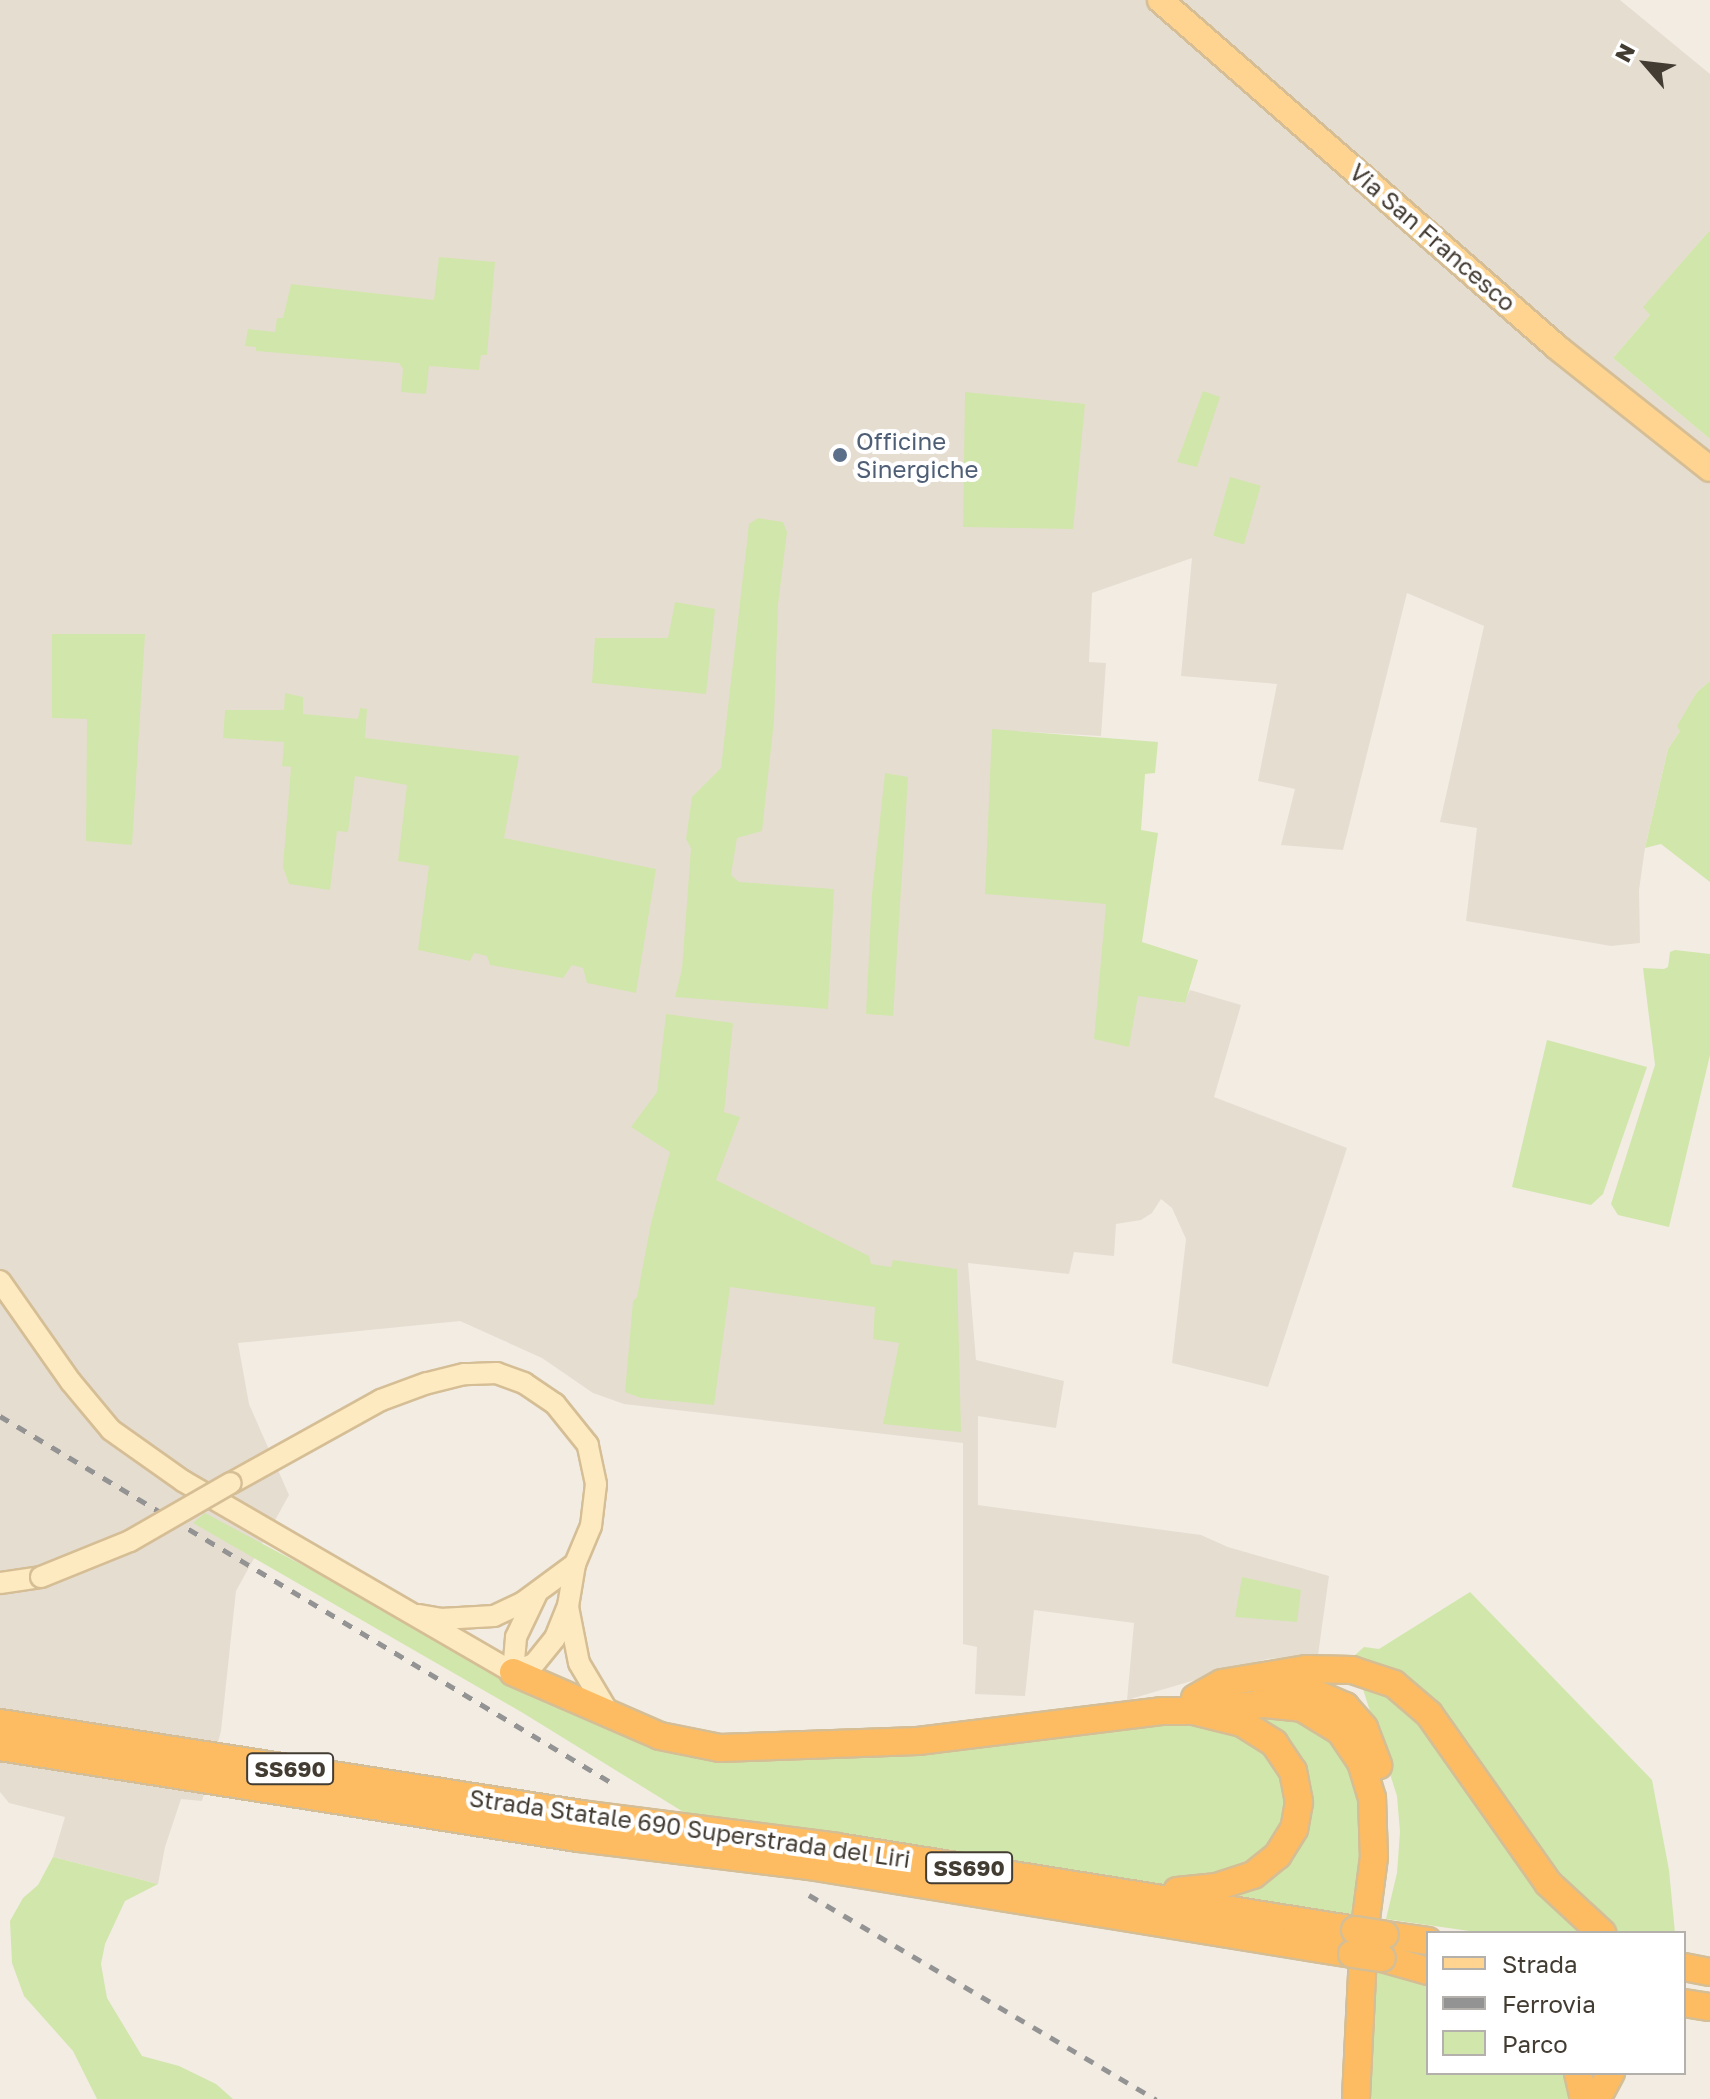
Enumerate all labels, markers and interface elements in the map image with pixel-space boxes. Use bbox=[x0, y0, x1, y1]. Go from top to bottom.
north arrow bbox=[1606, 24, 1686, 104]
text: N bbox=[1609, 39, 1640, 66]
street label: Via San Francesco bbox=[1344, 157, 1522, 317]
place label: Officine Sinergiche bbox=[856, 427, 979, 483]
marker: Officine Sinergiche bbox=[831, 446, 849, 464]
road number: SS690 bbox=[246, 1751, 334, 1787]
street label: Strada Statale 690 Superstrada del Liri bbox=[468, 1783, 912, 1873]
road number: SS690 bbox=[925, 1850, 1013, 1886]
legend bbox=[1426, 1931, 1686, 2075]
text: Strada bbox=[1502, 1949, 1577, 1978]
text: Ferrovia bbox=[1502, 1989, 1596, 2018]
text: Parco bbox=[1502, 2029, 1568, 2058]

